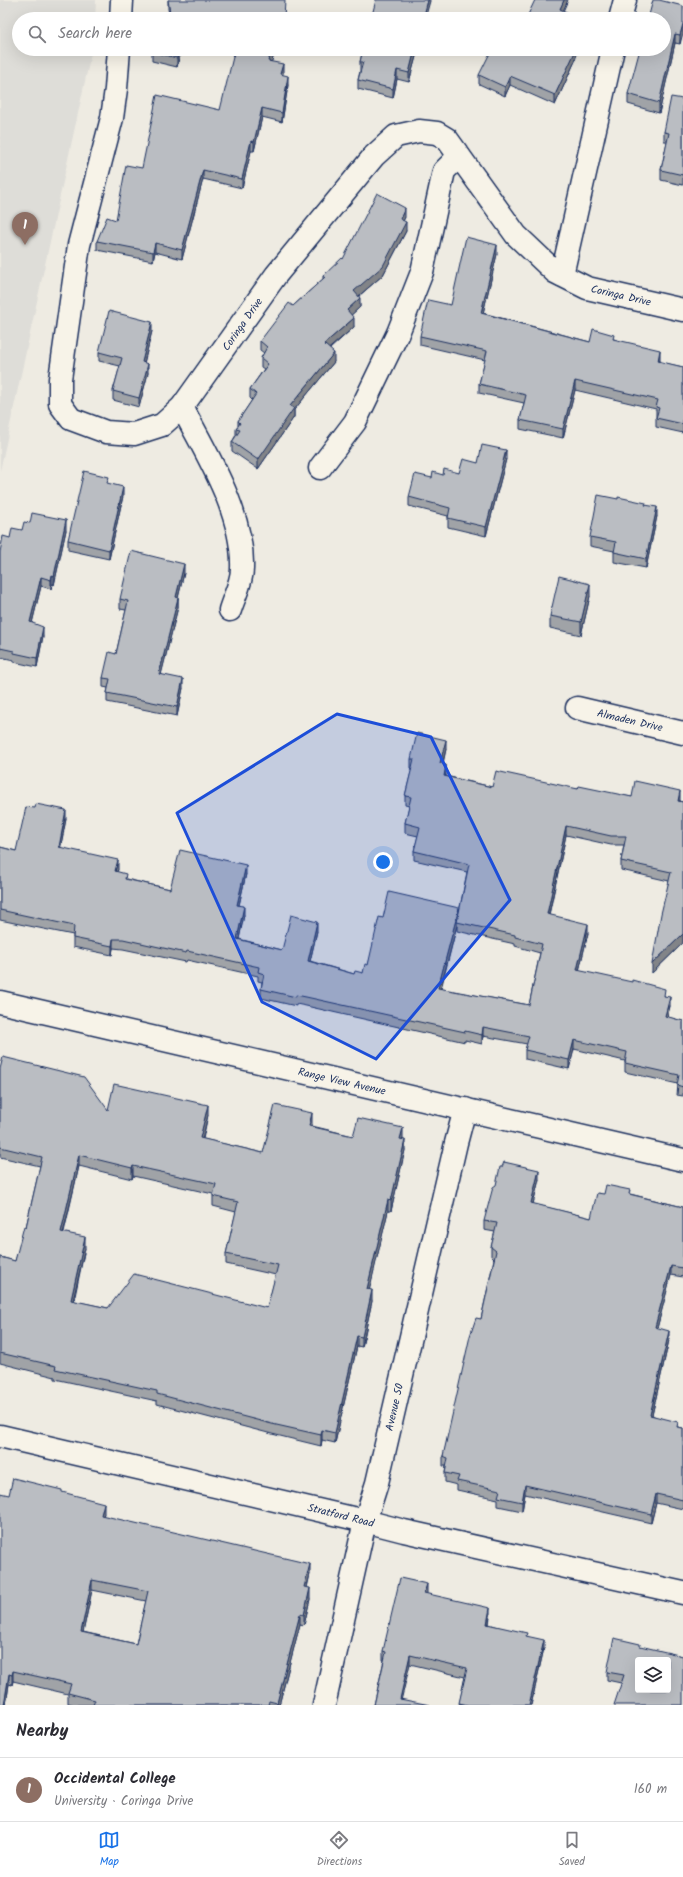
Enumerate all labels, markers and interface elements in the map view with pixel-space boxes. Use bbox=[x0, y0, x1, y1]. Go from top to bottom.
search box bbox=[12, 12, 671, 56]
text: Search here bbox=[58, 22, 132, 46]
icon: search bbox=[26, 23, 48, 45]
pin: 1 bbox=[12, 212, 38, 245]
street label: Coringa Drive bbox=[589, 280, 653, 312]
street label: Coringa Drive bbox=[218, 294, 268, 355]
street label: Almaden Drive bbox=[595, 705, 664, 737]
your location bbox=[373, 852, 393, 872]
street label: Range View Avenue bbox=[296, 1063, 388, 1101]
street label: Avenue 50 bbox=[381, 1381, 409, 1433]
street label: Stratford Road bbox=[306, 1499, 376, 1533]
map controls bbox=[635, 1657, 671, 1693]
button: layers bbox=[635, 1657, 671, 1693]
text: Nearby bbox=[16, 1718, 68, 1745]
text: Occidental College bbox=[54, 1767, 176, 1791]
text: 1 bbox=[27, 1779, 31, 1800]
text: 160 m bbox=[634, 1779, 667, 1800]
text: University · Coringa Drive bbox=[54, 1791, 193, 1812]
tab: Map bbox=[98, 1829, 120, 1871]
tab: Directions bbox=[317, 1829, 362, 1871]
tab: Saved bbox=[559, 1829, 585, 1871]

